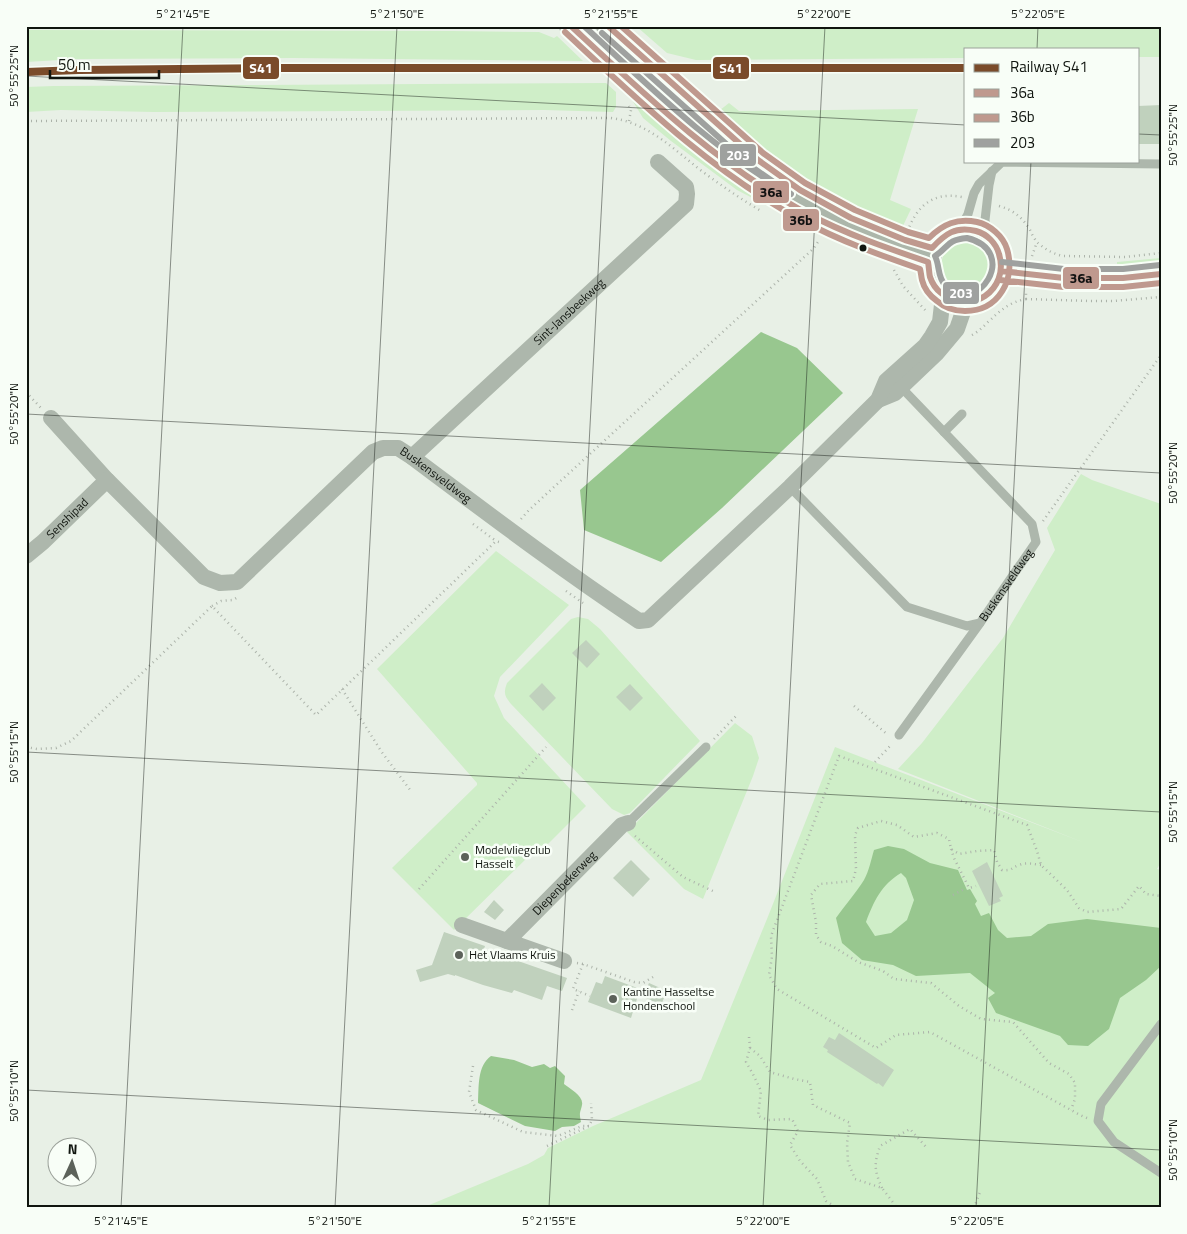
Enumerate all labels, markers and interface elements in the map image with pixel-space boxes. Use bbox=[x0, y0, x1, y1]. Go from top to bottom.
text: 5°21'45"E bbox=[156, 4, 210, 23]
text: 5°21'50"E bbox=[370, 4, 424, 23]
text: 5°21'55"E bbox=[584, 4, 638, 23]
text: 5°22'00"E bbox=[797, 4, 851, 23]
text: 5°22'05"E bbox=[1011, 4, 1065, 23]
text: 50°55'25"N bbox=[4, 45, 23, 107]
scale bar bbox=[50, 48, 159, 80]
legend bbox=[964, 48, 1140, 162]
text: 50 m bbox=[58, 53, 91, 76]
text: Railway S41 bbox=[1010, 55, 1088, 78]
line badge: S41 bbox=[242, 56, 280, 80]
line badge: S41 bbox=[712, 56, 750, 80]
text: S41 bbox=[249, 57, 273, 78]
text: S41 bbox=[719, 57, 743, 78]
text: 36a bbox=[1010, 81, 1035, 104]
text: 50°55'25"N bbox=[1163, 104, 1182, 166]
text: 36b bbox=[1010, 105, 1035, 128]
text: 203 bbox=[1010, 131, 1035, 154]
line badge: 203 bbox=[719, 143, 757, 167]
text: 203 bbox=[726, 144, 750, 165]
line badge: 36a bbox=[752, 180, 790, 204]
text: 36a bbox=[760, 181, 782, 202]
line badge: 36b bbox=[782, 208, 820, 232]
text: 36b bbox=[789, 209, 813, 230]
unlabelled marker bbox=[858, 243, 868, 253]
line badge: 36a bbox=[1062, 266, 1100, 290]
text: 36a bbox=[1070, 267, 1092, 288]
street label: Sint-Jansbeekweg bbox=[529, 273, 609, 349]
line badge: 203 bbox=[942, 281, 980, 305]
text: 203 bbox=[949, 282, 973, 303]
text: 50°55'20"N bbox=[4, 383, 23, 445]
street label: Buskensveldweg bbox=[396, 442, 476, 507]
text: 50°55'20"N bbox=[1163, 442, 1182, 504]
street label: Senshipad bbox=[42, 493, 92, 543]
street label: Buskensveldweg bbox=[974, 544, 1038, 625]
text: 50°55'15"N bbox=[4, 721, 23, 783]
text: 50°55'15"N bbox=[1163, 781, 1182, 843]
place label: Modelvliegclub Hasselt bbox=[475, 840, 551, 873]
street label: Diepenbekerweg bbox=[527, 846, 601, 920]
marker: Modelvliegclub Hasselt bbox=[459, 851, 471, 863]
place label: Het Vlaams Kruis bbox=[469, 945, 556, 964]
marker: Het Vlaams Kruis bbox=[453, 949, 465, 961]
place label: Kantine Hasseltse Hondenschool bbox=[623, 982, 714, 1015]
marker: Kantine Hasseltse Hondenschool bbox=[607, 993, 619, 1005]
text: 50°55'10"N bbox=[4, 1060, 23, 1122]
text: 50°55'10"N bbox=[1163, 1119, 1182, 1181]
north arrow bbox=[48, 1136, 98, 1186]
text: N bbox=[67, 1138, 78, 1159]
text: 5°21'45"E bbox=[94, 1211, 148, 1230]
text: 5°21'50"E bbox=[308, 1211, 362, 1230]
text: 5°21'55"E bbox=[522, 1211, 576, 1230]
text: 5°22'00"E bbox=[736, 1211, 790, 1230]
text: 5°22'05"E bbox=[950, 1211, 1004, 1230]

